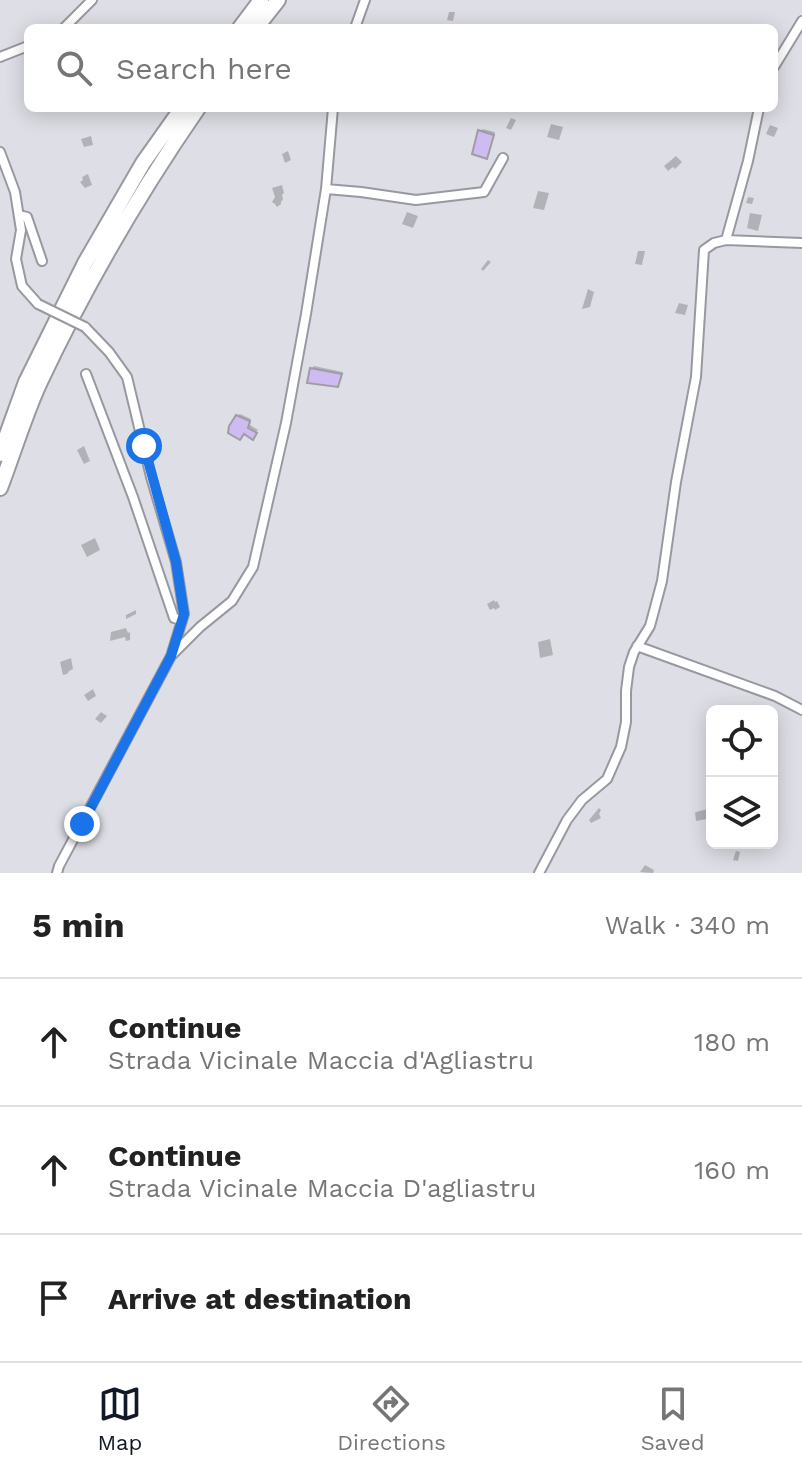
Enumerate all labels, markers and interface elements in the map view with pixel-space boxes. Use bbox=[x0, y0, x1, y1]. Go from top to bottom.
search box bbox=[24, 24, 778, 112]
icon: search bbox=[52, 46, 96, 90]
text: Search here bbox=[116, 51, 292, 86]
route start bbox=[126, 428, 162, 464]
map controls bbox=[706, 705, 778, 849]
button: locate bbox=[706, 705, 778, 777]
button: layers bbox=[706, 777, 778, 849]
route end bbox=[64, 806, 100, 842]
text: 5 min bbox=[32, 905, 125, 945]
text: Walk · 340 m bbox=[605, 910, 770, 940]
text: Continue bbox=[108, 1010, 241, 1045]
icon: ahead bbox=[32, 1020, 76, 1064]
text: 180 m bbox=[694, 1027, 770, 1057]
text: Strada Vicinale Maccia d'Agliastru bbox=[108, 1045, 534, 1075]
text: Continue bbox=[108, 1138, 241, 1173]
icon: ahead bbox=[32, 1148, 76, 1192]
text: 160 m bbox=[694, 1155, 770, 1185]
text: Strada Vicinale Maccia D'agliastru bbox=[108, 1173, 536, 1203]
icon: arrive bbox=[32, 1276, 76, 1320]
text: Arrive at destination bbox=[108, 1281, 412, 1316]
tab: Map bbox=[97, 1382, 142, 1455]
tab: Directions bbox=[337, 1382, 446, 1455]
tab: Saved bbox=[641, 1382, 705, 1455]

